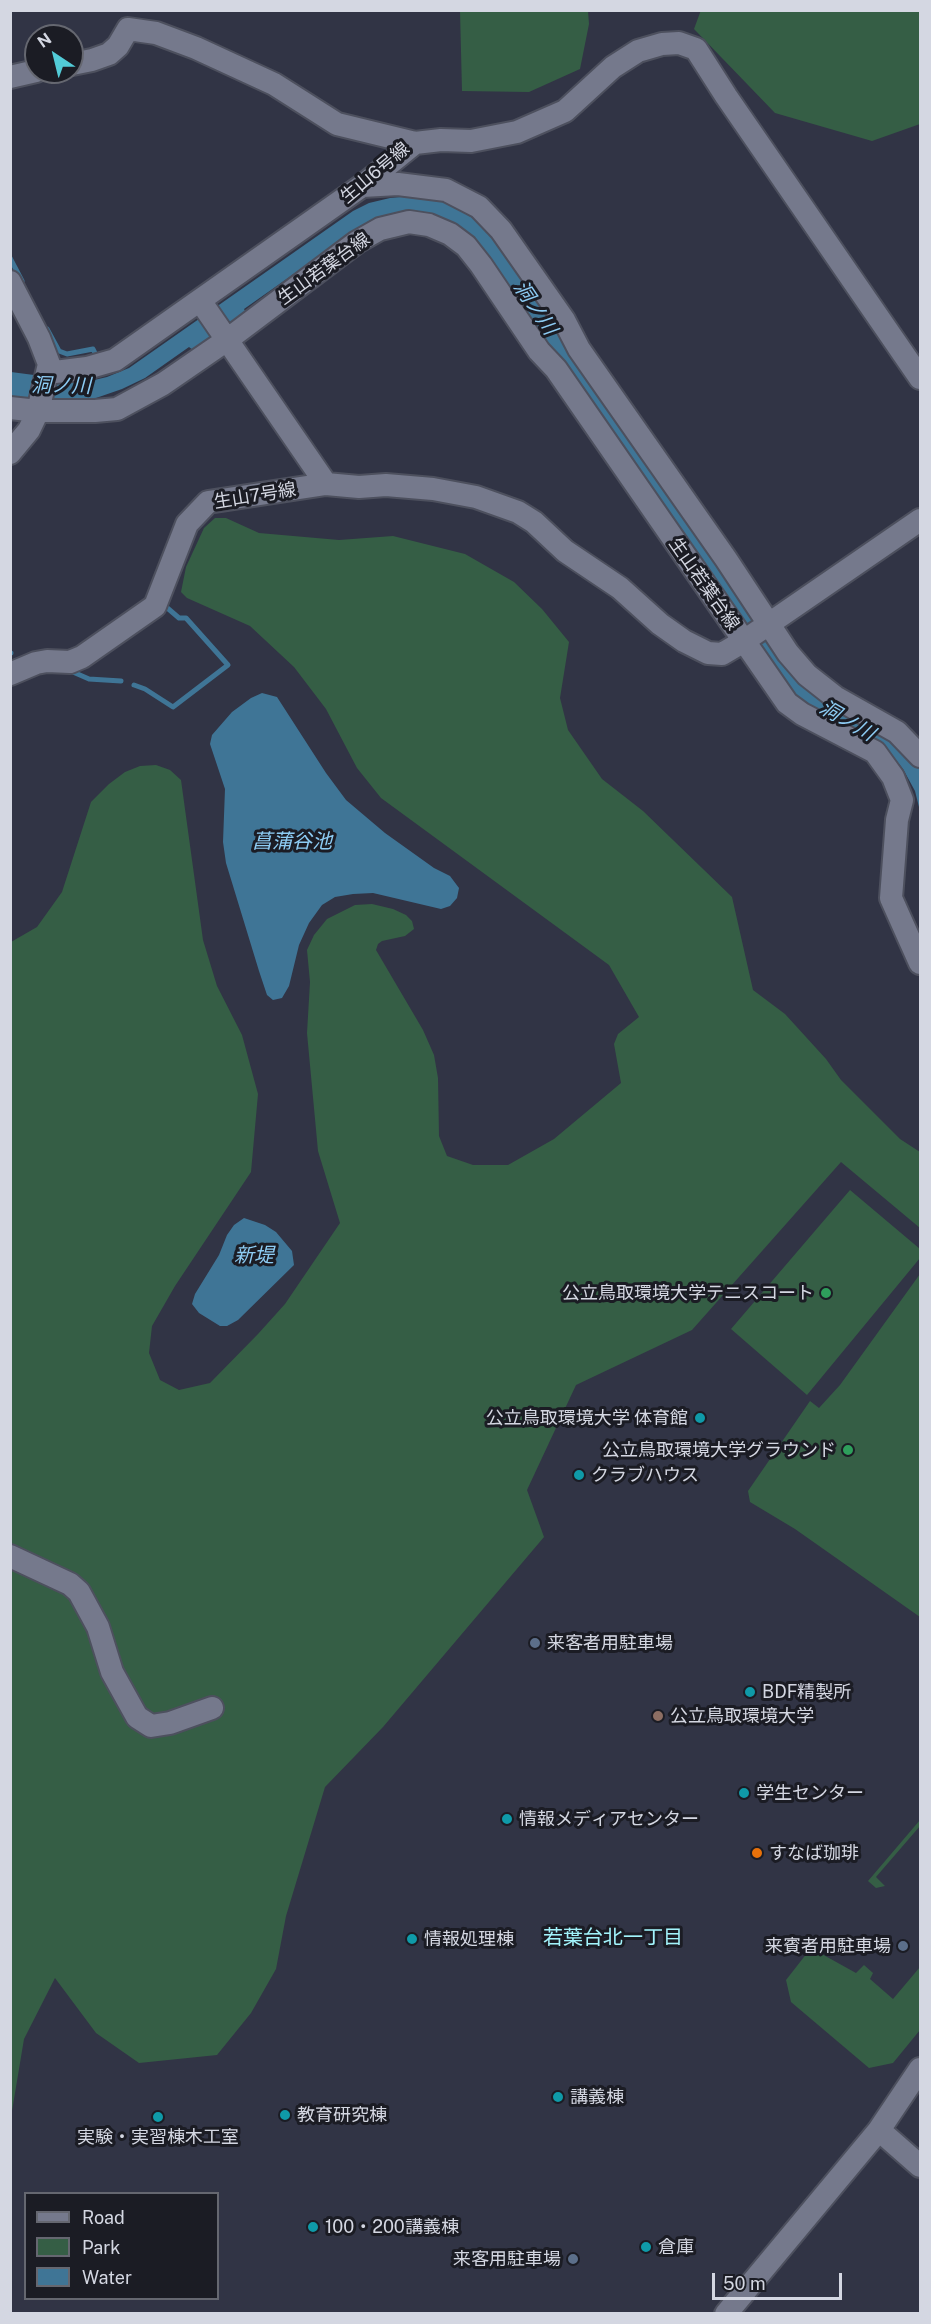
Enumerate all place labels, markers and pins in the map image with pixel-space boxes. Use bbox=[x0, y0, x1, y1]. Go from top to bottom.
place label: 公立鳥取環境大学テニスコート bbox=[562, 1282, 814, 1304]
marker: 公立鳥取環境大学テニスコート bbox=[819, 1286, 833, 1300]
place label: 公立鳥取環境大学 体育館 bbox=[486, 1407, 688, 1429]
marker: 公立鳥取環境大学 体育館 bbox=[693, 1411, 707, 1425]
place label: 公立鳥取環境大学グラウンド bbox=[602, 1439, 836, 1461]
marker: 公立鳥取環境大学グラウンド bbox=[841, 1443, 855, 1457]
place label: クラブハウス bbox=[591, 1464, 699, 1486]
marker: クラブハウス bbox=[572, 1468, 586, 1482]
place label: 来客者用駐車場 bbox=[547, 1632, 673, 1654]
marker: 来客者用駐車場 bbox=[528, 1636, 542, 1650]
place label: BDF精製所 bbox=[762, 1681, 851, 1703]
marker: BDF精製所 bbox=[743, 1685, 757, 1699]
place label: 公立鳥取環境大学 bbox=[670, 1705, 814, 1727]
marker: 公立鳥取環境大学 bbox=[651, 1709, 665, 1723]
place label: 学生センター bbox=[756, 1782, 864, 1804]
marker: 学生センター bbox=[737, 1786, 751, 1800]
place label: 情報メディアセンター bbox=[519, 1808, 699, 1830]
marker: 情報メディアセンター bbox=[500, 1812, 514, 1826]
place label: すなば珈琲 bbox=[769, 1842, 859, 1864]
marker: すなば珈琲 bbox=[750, 1846, 764, 1860]
place label: 情報処理棟 bbox=[424, 1928, 514, 1950]
marker: 情報処理棟 bbox=[405, 1932, 419, 1946]
place label: 来賓者用駐車場 bbox=[765, 1935, 891, 1957]
marker: 来賓者用駐車場 bbox=[896, 1939, 910, 1953]
place label: 講義棟 bbox=[570, 2086, 624, 2108]
marker: 講義棟 bbox=[551, 2090, 565, 2104]
place label: 教育研究棟 bbox=[297, 2104, 387, 2126]
marker: 教育研究棟 bbox=[278, 2108, 292, 2122]
marker: 実験・実習棟木工室 bbox=[151, 2110, 165, 2124]
place label: 実験・実習棟木工室 bbox=[77, 2126, 239, 2148]
place label: 100・200講義棟 bbox=[325, 2216, 459, 2238]
marker: 100・200講義棟 bbox=[306, 2220, 320, 2234]
place label: 倉庫 bbox=[658, 2236, 694, 2258]
marker: 倉庫 bbox=[639, 2240, 653, 2254]
place label: 来客用駐車場 bbox=[453, 2248, 561, 2270]
marker: 来客用駐車場 bbox=[566, 2252, 580, 2266]

